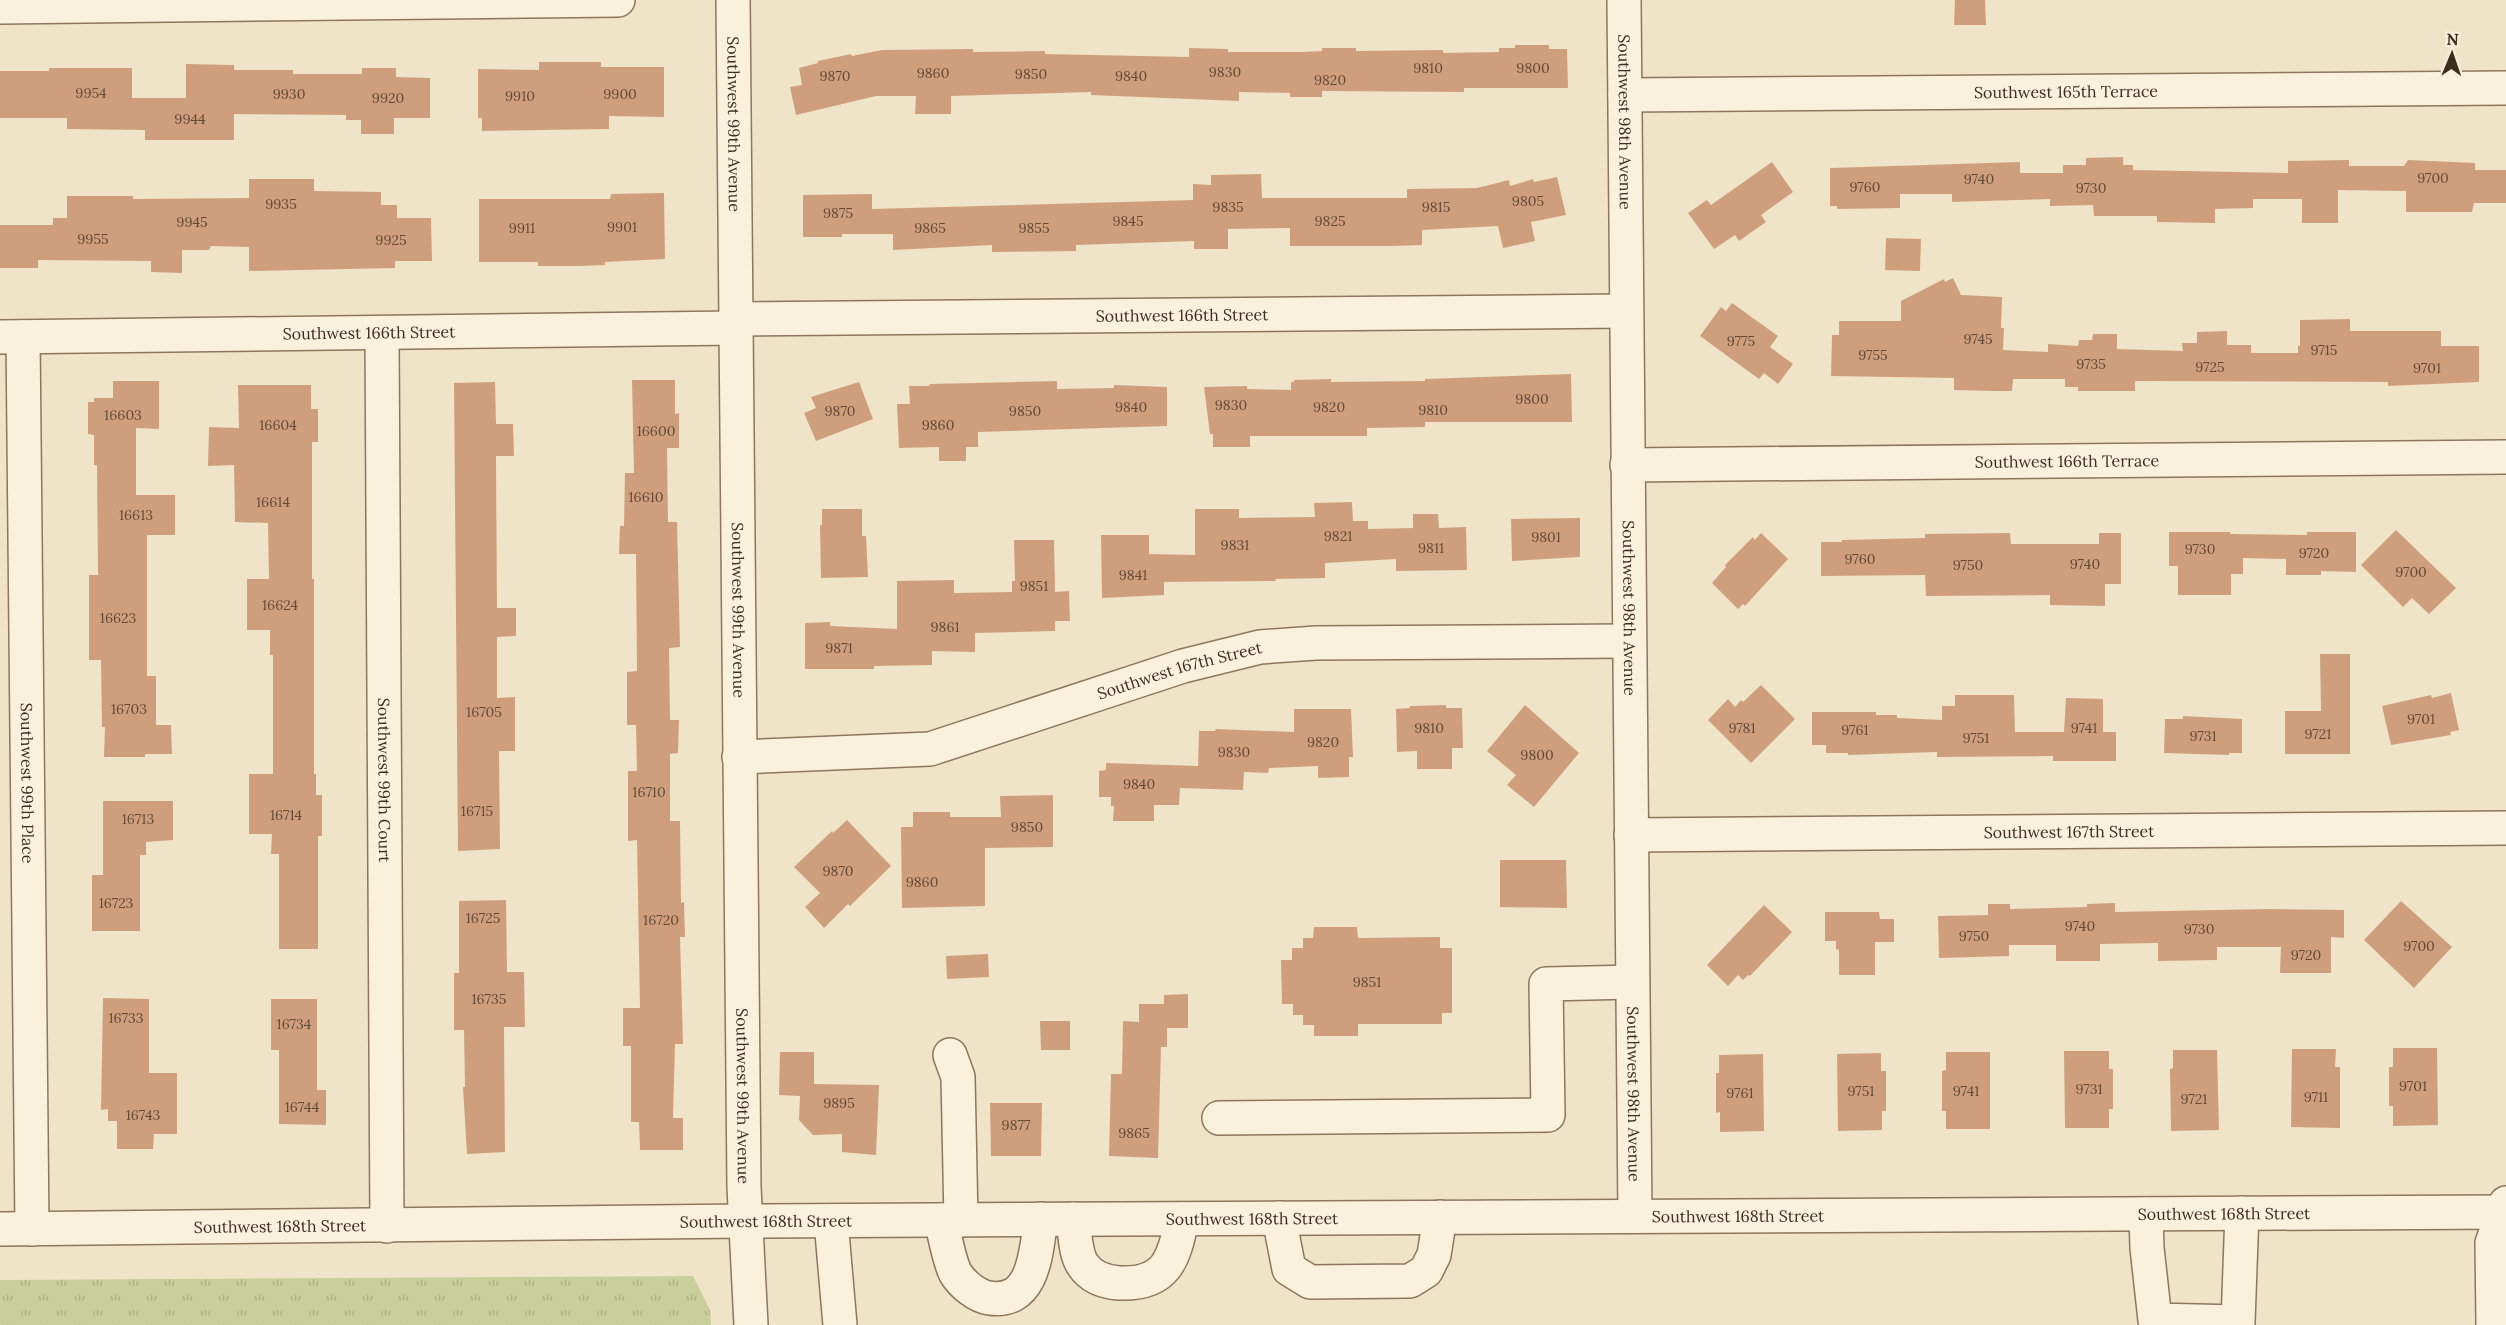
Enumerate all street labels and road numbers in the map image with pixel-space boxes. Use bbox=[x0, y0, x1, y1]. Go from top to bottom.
street label: Southwest 98th Avenue bbox=[1614, 34, 1636, 210]
street label: Southwest 99th Avenue bbox=[723, 36, 745, 212]
street label: Southwest 165th Terrace bbox=[1974, 81, 2158, 102]
street label: Southwest 166th Street bbox=[1096, 304, 1269, 326]
street label: Southwest 166th Street bbox=[283, 321, 456, 344]
street label: Southwest 166th Terrace bbox=[1975, 450, 2160, 472]
street label: Southwest 98th Avenue bbox=[1619, 520, 1640, 696]
street label: Southwest 99th Avenue bbox=[728, 522, 749, 698]
street label: Southwest 167th Street bbox=[1095, 637, 1265, 703]
street label: Southwest 99th Court bbox=[374, 698, 395, 863]
street label: Southwest 99th Place bbox=[17, 702, 38, 864]
street label: Southwest 167th Street bbox=[1984, 821, 2155, 842]
street label: Southwest 98th Avenue bbox=[1623, 1006, 1645, 1182]
street label: Southwest 99th Avenue bbox=[732, 1008, 754, 1184]
street label: Southwest 168th Street bbox=[2138, 1203, 2311, 1224]
street label: Southwest 168th Street bbox=[1652, 1205, 1825, 1226]
street label: Southwest 168th Street bbox=[1166, 1208, 1339, 1229]
street label: Southwest 168th Street bbox=[680, 1210, 853, 1232]
street label: Southwest 168th Street bbox=[194, 1215, 367, 1237]

